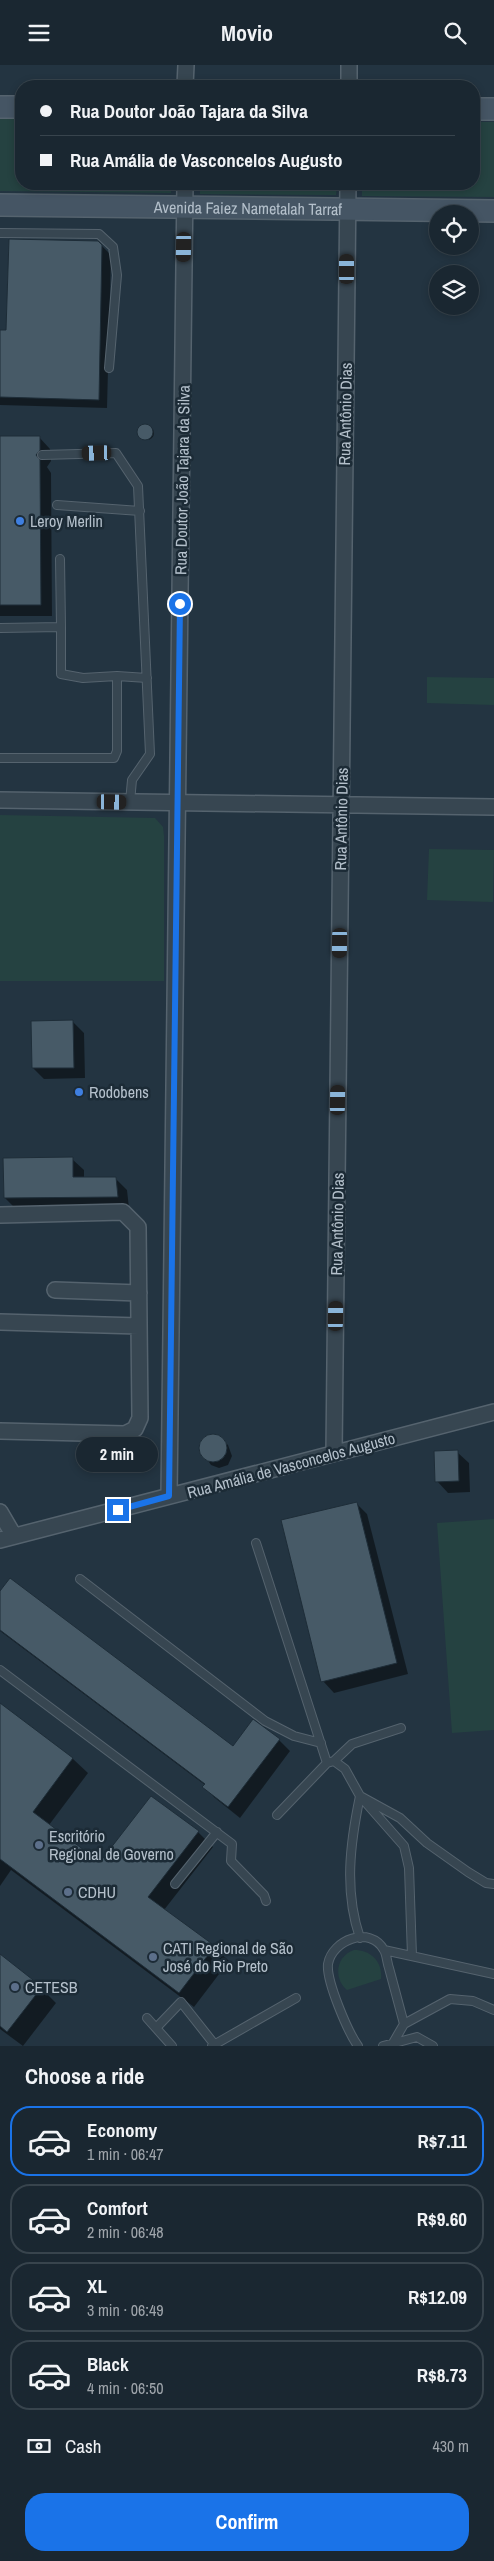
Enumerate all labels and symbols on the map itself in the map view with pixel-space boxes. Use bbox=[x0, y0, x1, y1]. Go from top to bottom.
street label: Avenida Faiez Nametalah Tarraf bbox=[153, 196, 343, 220]
car bbox=[176, 232, 191, 262]
car bbox=[339, 254, 354, 284]
street label: Rua Antônio Dias bbox=[333, 362, 357, 466]
street label: Rua Doutor João Tajara da Silva bbox=[169, 384, 195, 575]
car bbox=[81, 445, 112, 461]
place label: Leroy Merlin bbox=[30, 510, 103, 532]
marker: Leroy Merlin bbox=[14, 515, 26, 527]
route start bbox=[169, 593, 191, 615]
street label: Rua Antônio Dias bbox=[329, 767, 353, 871]
car bbox=[96, 794, 127, 810]
car bbox=[332, 928, 347, 958]
place label: Rodobens bbox=[89, 1081, 149, 1103]
car bbox=[330, 1085, 345, 1115]
marker: Rodobens bbox=[73, 1086, 85, 1098]
street label: Rua Antônio Dias bbox=[325, 1172, 349, 1276]
car bbox=[328, 1301, 343, 1331]
street label: Rua Amália de Vasconcelos Augusto bbox=[185, 1427, 397, 1503]
callout: 2 min bbox=[77, 1437, 159, 1473]
route end bbox=[107, 1499, 129, 1521]
place label: Escritório Regional de Governo bbox=[49, 1825, 174, 1865]
marker: Escritório Regional de Governo bbox=[33, 1839, 45, 1851]
place label: CDHU bbox=[78, 1881, 116, 1903]
marker: CDHU bbox=[62, 1886, 74, 1898]
place label: CATI Regional de São José do Rio Preto bbox=[163, 1937, 293, 1977]
marker: CATI Regional de São José do Rio Preto bbox=[147, 1951, 159, 1963]
place label: CETESB bbox=[25, 1976, 78, 1998]
marker: CETESB bbox=[9, 1981, 21, 1993]

